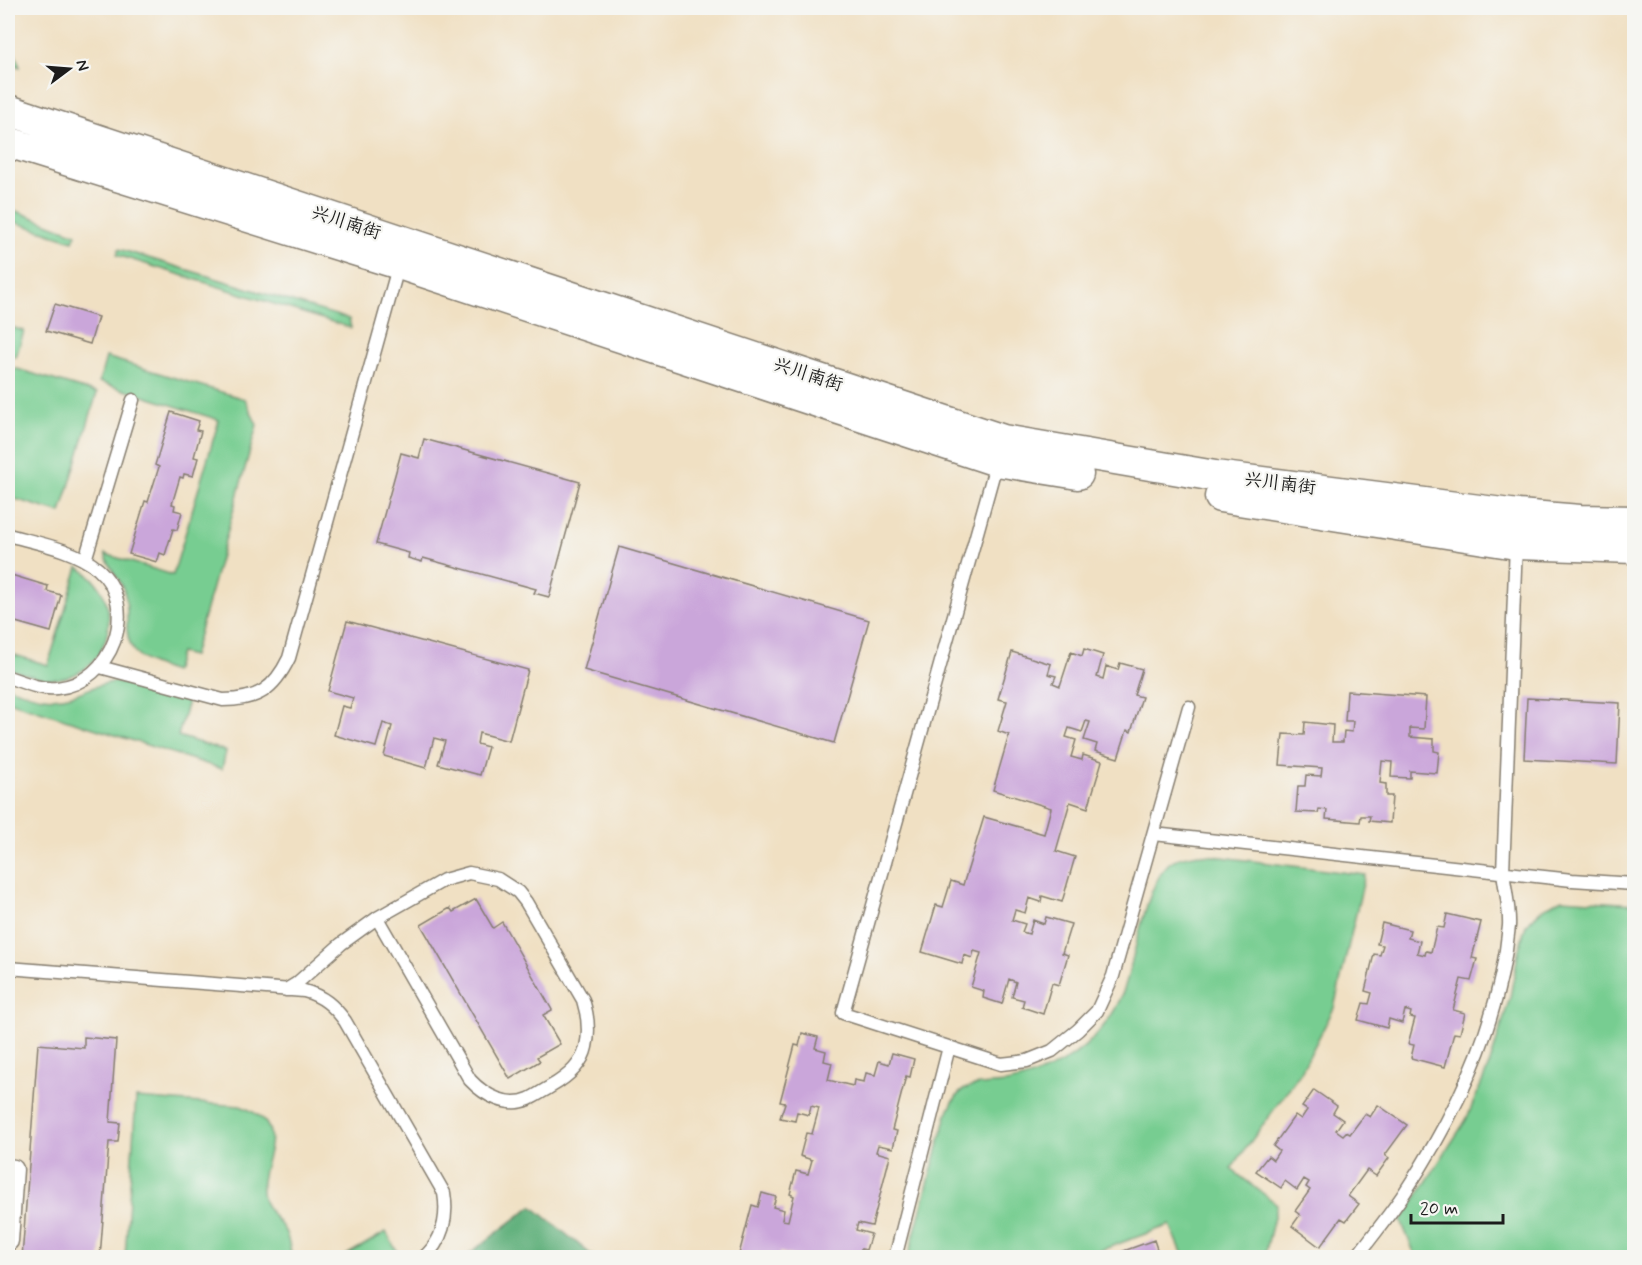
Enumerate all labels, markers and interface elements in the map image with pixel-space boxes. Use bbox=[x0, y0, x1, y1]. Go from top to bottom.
north arrow bbox=[39, 39, 99, 99]
text: N bbox=[70, 57, 94, 73]
street label: 兴川南街 bbox=[308, 200, 384, 246]
street label: 兴川南街 bbox=[770, 352, 846, 398]
street label: 兴川南街 bbox=[1243, 468, 1317, 500]
scale bar bbox=[1411, 1187, 1502, 1225]
text: 20 m bbox=[1420, 1197, 1458, 1221]

